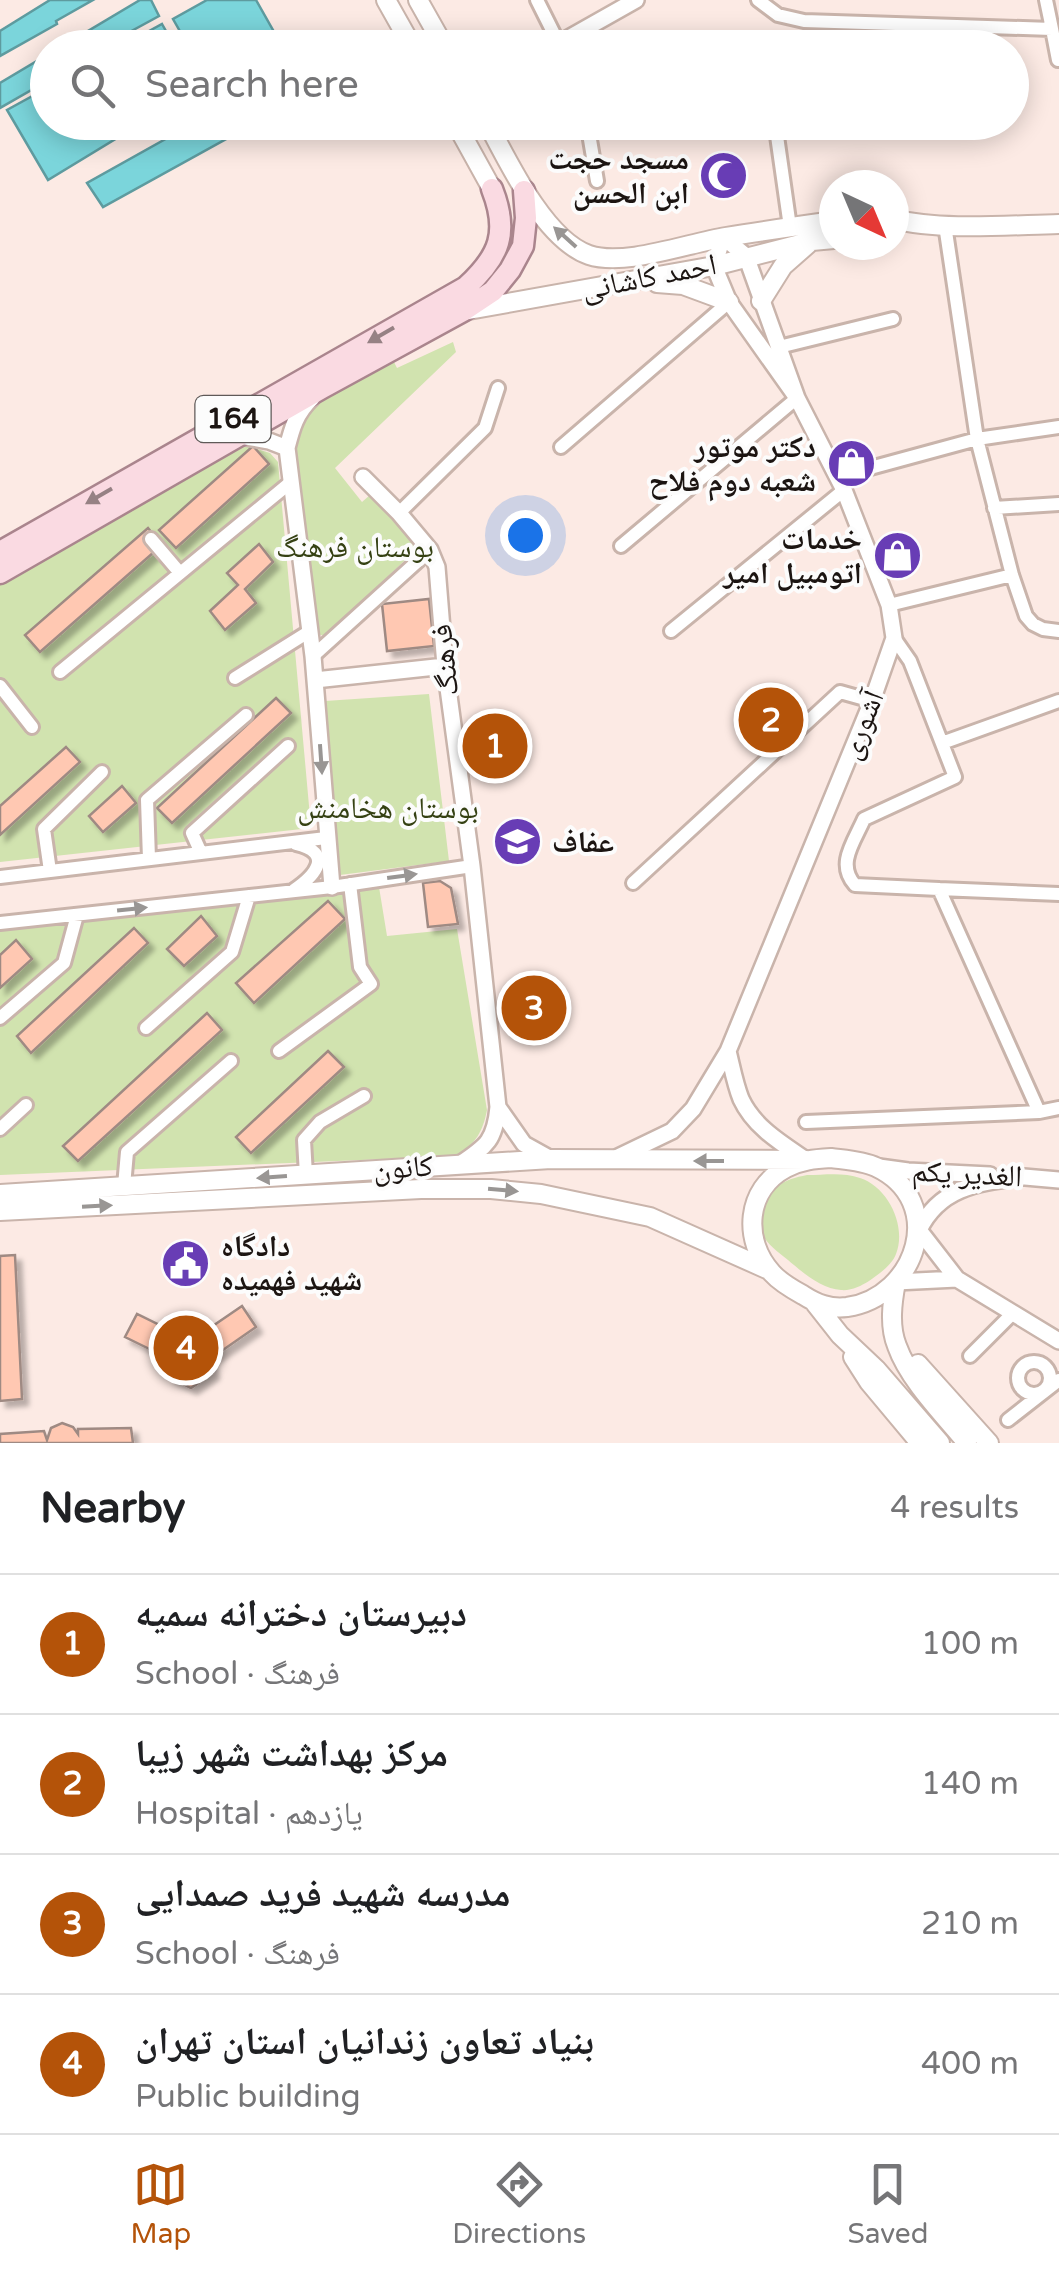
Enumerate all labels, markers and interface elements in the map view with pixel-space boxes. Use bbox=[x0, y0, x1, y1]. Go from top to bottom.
search box bbox=[30, 30, 1029, 140]
icon: search bbox=[65, 58, 120, 113]
text: Search here bbox=[145, 62, 359, 108]
place label: مسجد حجت ابن الحسن bbox=[548, 141, 689, 212]
mosque icon: مسجد حجت ابن الحسن bbox=[698, 150, 750, 202]
north arrow bbox=[819, 170, 909, 260]
one-way arrow bbox=[553, 227, 578, 249]
street label: احمد کاشانی bbox=[578, 246, 720, 308]
one-way arrow bbox=[367, 326, 396, 343]
road number: 164 bbox=[196, 396, 270, 442]
place label: دکتر موتور شعبه دوم فلاح bbox=[649, 429, 816, 502]
shop icon: دکتر موتور شعبه دوم فلاح bbox=[825, 438, 877, 490]
one-way arrow bbox=[85, 486, 113, 504]
your location bbox=[500, 510, 551, 561]
place label: خدمات اتومبیل امیر bbox=[721, 521, 862, 592]
park label: بوستان فرهنگ bbox=[276, 529, 434, 566]
shop icon: خدمات اتومبیل امیر bbox=[871, 530, 923, 582]
street label: فرهنگ bbox=[423, 622, 467, 698]
pin: 2 bbox=[738, 682, 804, 758]
street label: آشوری bbox=[832, 684, 893, 765]
pin: 1 bbox=[462, 708, 528, 784]
one-way arrow bbox=[313, 743, 329, 775]
park label: بوستان هخامنش bbox=[297, 790, 479, 827]
school or university icon: عفاف bbox=[491, 816, 543, 868]
place label: عفاف bbox=[552, 824, 614, 861]
one-way arrow bbox=[387, 868, 418, 884]
one-way arrow bbox=[116, 901, 148, 917]
pin: 3 bbox=[502, 970, 566, 1046]
street label: کانون bbox=[372, 1147, 434, 1189]
one-way arrow bbox=[692, 1153, 724, 1169]
street label: الغدیر یکم bbox=[911, 1153, 1023, 1196]
one-way arrow bbox=[255, 1169, 287, 1185]
one-way arrow bbox=[488, 1183, 519, 1199]
one-way arrow bbox=[82, 1198, 114, 1214]
place label: دادگاه شهید فهمیده bbox=[221, 1228, 362, 1299]
public building icon: دادگاه شهید فهمیده bbox=[160, 1237, 212, 1289]
pin: 4 bbox=[154, 1310, 218, 1386]
text: Nearby bbox=[40, 1483, 185, 1534]
text: 4 results bbox=[890, 1489, 1019, 1527]
text: دبیرستان دخترانه سمیه bbox=[135, 1591, 467, 1637]
text: 1 bbox=[62, 1625, 83, 1663]
text: 100 m bbox=[921, 1625, 1019, 1663]
text: School · فرهنگ bbox=[135, 1655, 340, 1693]
text: مرکز بهداشت شهر زیبا bbox=[135, 1731, 448, 1777]
text: 2 bbox=[62, 1765, 83, 1803]
text: 140 m bbox=[921, 1765, 1019, 1803]
text: Hospital · یازدهم bbox=[135, 1795, 363, 1833]
text: مدرسه شهید فرید صمدایی bbox=[135, 1871, 511, 1917]
text: 3 bbox=[62, 1905, 83, 1943]
text: 210 m bbox=[921, 1905, 1019, 1943]
text: School · فرهنگ bbox=[135, 1935, 340, 1973]
text: بنیاد تعاون زندانیان استان تهران bbox=[135, 2019, 594, 2065]
text: 4 bbox=[62, 2045, 83, 2083]
text: 400 m bbox=[921, 2045, 1019, 2083]
text: Public building bbox=[135, 2078, 361, 2116]
tab: Map bbox=[131, 2157, 191, 2251]
tab: Directions bbox=[452, 2157, 586, 2251]
tab: Saved bbox=[847, 2157, 928, 2251]

